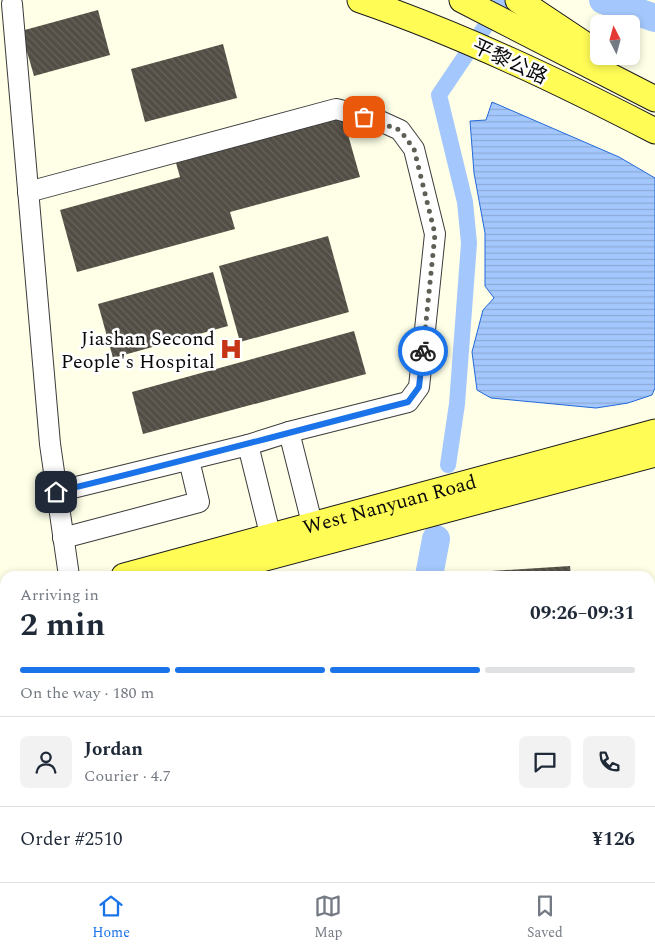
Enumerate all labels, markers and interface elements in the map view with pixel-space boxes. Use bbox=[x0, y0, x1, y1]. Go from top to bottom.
north arrow bbox=[590, 15, 640, 65]
map controls bbox=[590, 15, 640, 65]
street label: 平黎公路 bbox=[467, 31, 552, 92]
pin bbox=[343, 96, 385, 138]
icon: bag bbox=[350, 103, 378, 131]
place label: Jiashan Second People's Hospital bbox=[61, 324, 215, 377]
courier bbox=[398, 326, 448, 376]
hospital icon: Jiashan Second People's Hospital bbox=[218, 336, 244, 362]
icon: bike bbox=[409, 337, 437, 365]
street label: West Nanyuan Road bbox=[299, 467, 480, 543]
pin bbox=[35, 471, 77, 513]
icon: home bbox=[42, 478, 70, 506]
text: Arriving in bbox=[20, 583, 99, 607]
text: 09:26–09:31 bbox=[530, 599, 635, 628]
text: 2 min bbox=[20, 601, 105, 650]
text: On the way · 180 m bbox=[20, 681, 154, 705]
text: Jordan bbox=[84, 735, 143, 764]
button: person bbox=[20, 736, 72, 788]
button: chat bbox=[519, 736, 571, 788]
button: phone bbox=[583, 736, 635, 788]
text: Courier · 4.7 bbox=[84, 764, 171, 788]
text: Order #2510 bbox=[20, 825, 123, 854]
text: ¥126 bbox=[592, 825, 635, 854]
tab: Home bbox=[92, 892, 130, 943]
tab: Map bbox=[314, 892, 343, 943]
tab: Saved bbox=[527, 892, 563, 943]

